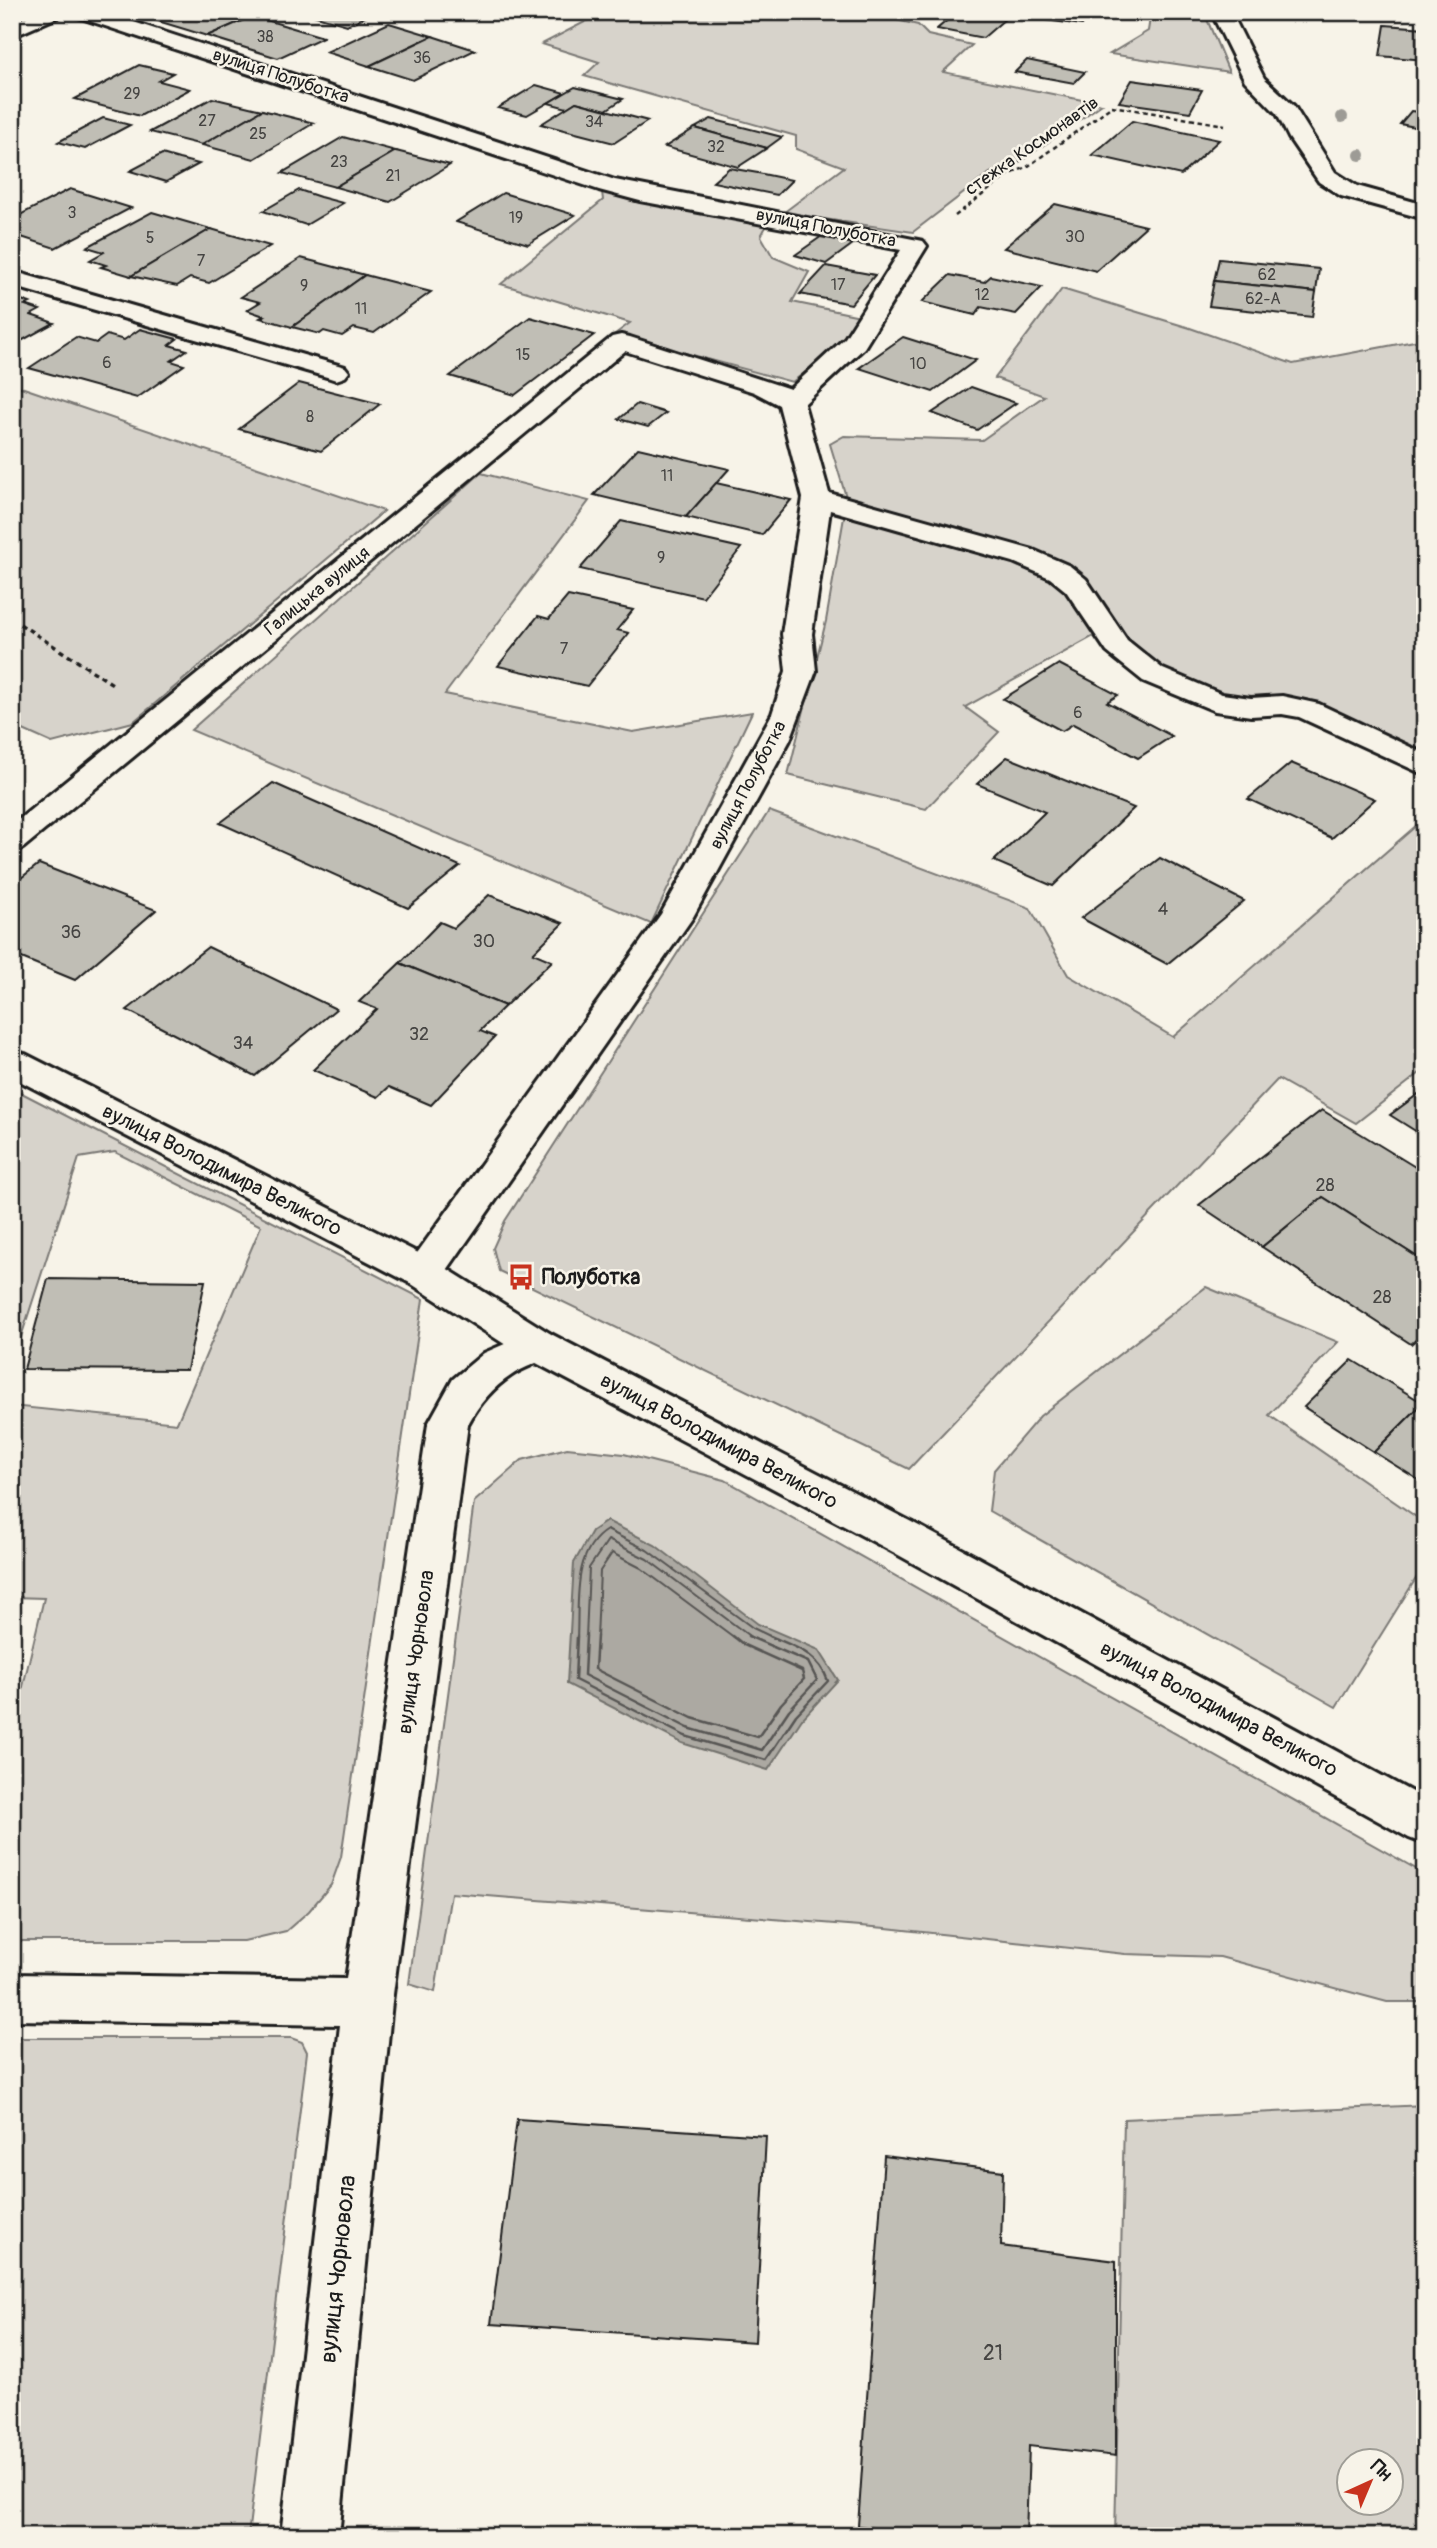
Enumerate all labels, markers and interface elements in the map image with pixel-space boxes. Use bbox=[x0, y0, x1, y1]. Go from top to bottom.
house number: 38 bbox=[257, 27, 274, 47]
street label: вулиця Полуботка bbox=[210, 43, 352, 109]
house number: 36 bbox=[413, 48, 431, 68]
house number: 29 bbox=[123, 84, 141, 104]
street label: стежка Космонавтів bbox=[961, 91, 1103, 201]
house number: 27 bbox=[198, 111, 216, 131]
house number: 34 bbox=[585, 112, 603, 132]
house number: 25 bbox=[249, 124, 267, 144]
house number: 32 bbox=[707, 137, 725, 157]
house number: 23 bbox=[330, 152, 348, 172]
house number: 21 bbox=[385, 166, 401, 186]
house number: 3 bbox=[68, 203, 77, 223]
street label: вулиця Полуботка bbox=[754, 203, 898, 253]
house number: 19 bbox=[509, 208, 523, 228]
house number: 30 bbox=[1065, 227, 1085, 247]
house number: 5 bbox=[146, 228, 154, 248]
house number: 7 bbox=[197, 251, 206, 271]
house number: 62 bbox=[1258, 265, 1276, 285]
house number: 17 bbox=[831, 275, 846, 295]
house number: 9 bbox=[300, 276, 308, 296]
house number: 12 bbox=[974, 285, 990, 305]
house number: 62-А bbox=[1245, 289, 1281, 309]
house number: 11 bbox=[355, 299, 367, 319]
house number: 15 bbox=[516, 345, 530, 365]
house number: 6 bbox=[102, 353, 112, 373]
house number: 10 bbox=[909, 354, 927, 374]
house number: 8 bbox=[306, 407, 314, 427]
house number: 11 bbox=[661, 466, 673, 486]
street label: Галицька вулиця bbox=[259, 541, 375, 641]
house number: 9 bbox=[657, 548, 665, 568]
house number: 7 bbox=[560, 639, 569, 659]
house number: 6 bbox=[1073, 703, 1083, 723]
street label: вулиця Полуботка bbox=[705, 717, 791, 853]
house number: 4 bbox=[1158, 898, 1169, 921]
house number: 36 bbox=[61, 921, 81, 944]
house number: 30 bbox=[473, 930, 495, 953]
house number: 32 bbox=[409, 1023, 429, 1046]
house number: 34 bbox=[233, 1032, 254, 1055]
street label: вулиця Володимира Великого bbox=[98, 1098, 346, 1242]
house number: 28 bbox=[1315, 1174, 1335, 1197]
bus stop icon: Полуботка bbox=[506, 1262, 536, 1292]
place label: Полуботка bbox=[542, 1264, 641, 1291]
house number: 28 bbox=[1372, 1286, 1392, 1309]
street label: вулиця Володимира Великого bbox=[596, 1367, 842, 1515]
street label: вулиця Чорновола bbox=[391, 1568, 441, 1736]
street label: вулиця Володимира Великого bbox=[1096, 1635, 1342, 1783]
street label: вулиця Чорновола bbox=[314, 2174, 362, 2364]
house number: 21 bbox=[983, 2340, 1003, 2367]
north arrow bbox=[1336, 2446, 1406, 2516]
text: Пн bbox=[1365, 2455, 1397, 2486]

